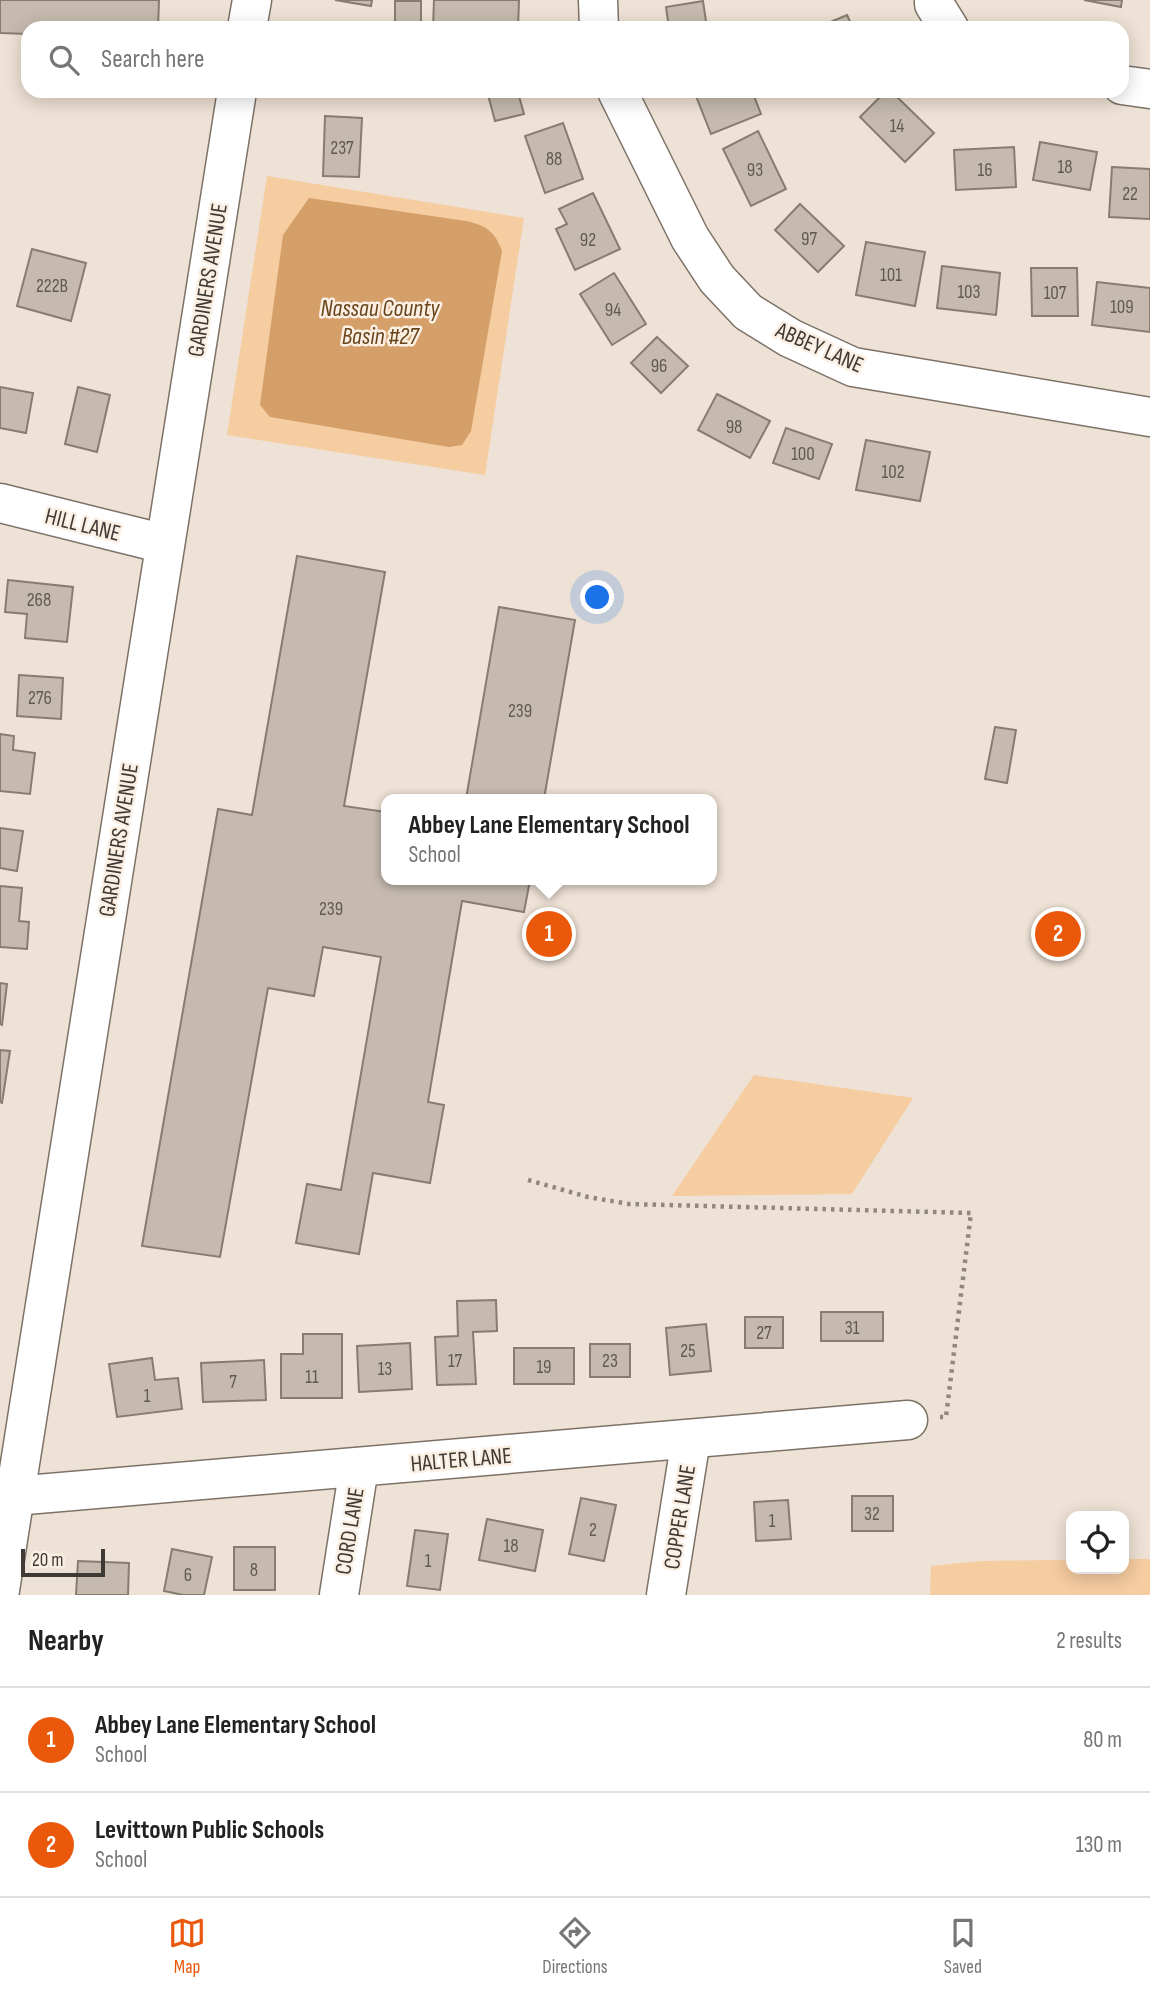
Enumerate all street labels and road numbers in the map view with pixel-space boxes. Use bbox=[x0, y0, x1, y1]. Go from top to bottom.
street label: GARDINERS AVENUE bbox=[182, 201, 234, 359]
street label: ABBEY LANE bbox=[771, 316, 868, 380]
street label: HILL LANE bbox=[42, 502, 123, 548]
street label: GARDINERS AVENUE bbox=[93, 761, 145, 919]
street label: HALTER LANE bbox=[409, 1442, 513, 1478]
street label: COPPER LANE bbox=[658, 1463, 702, 1571]
street label: CORD LANE bbox=[329, 1486, 371, 1577]

